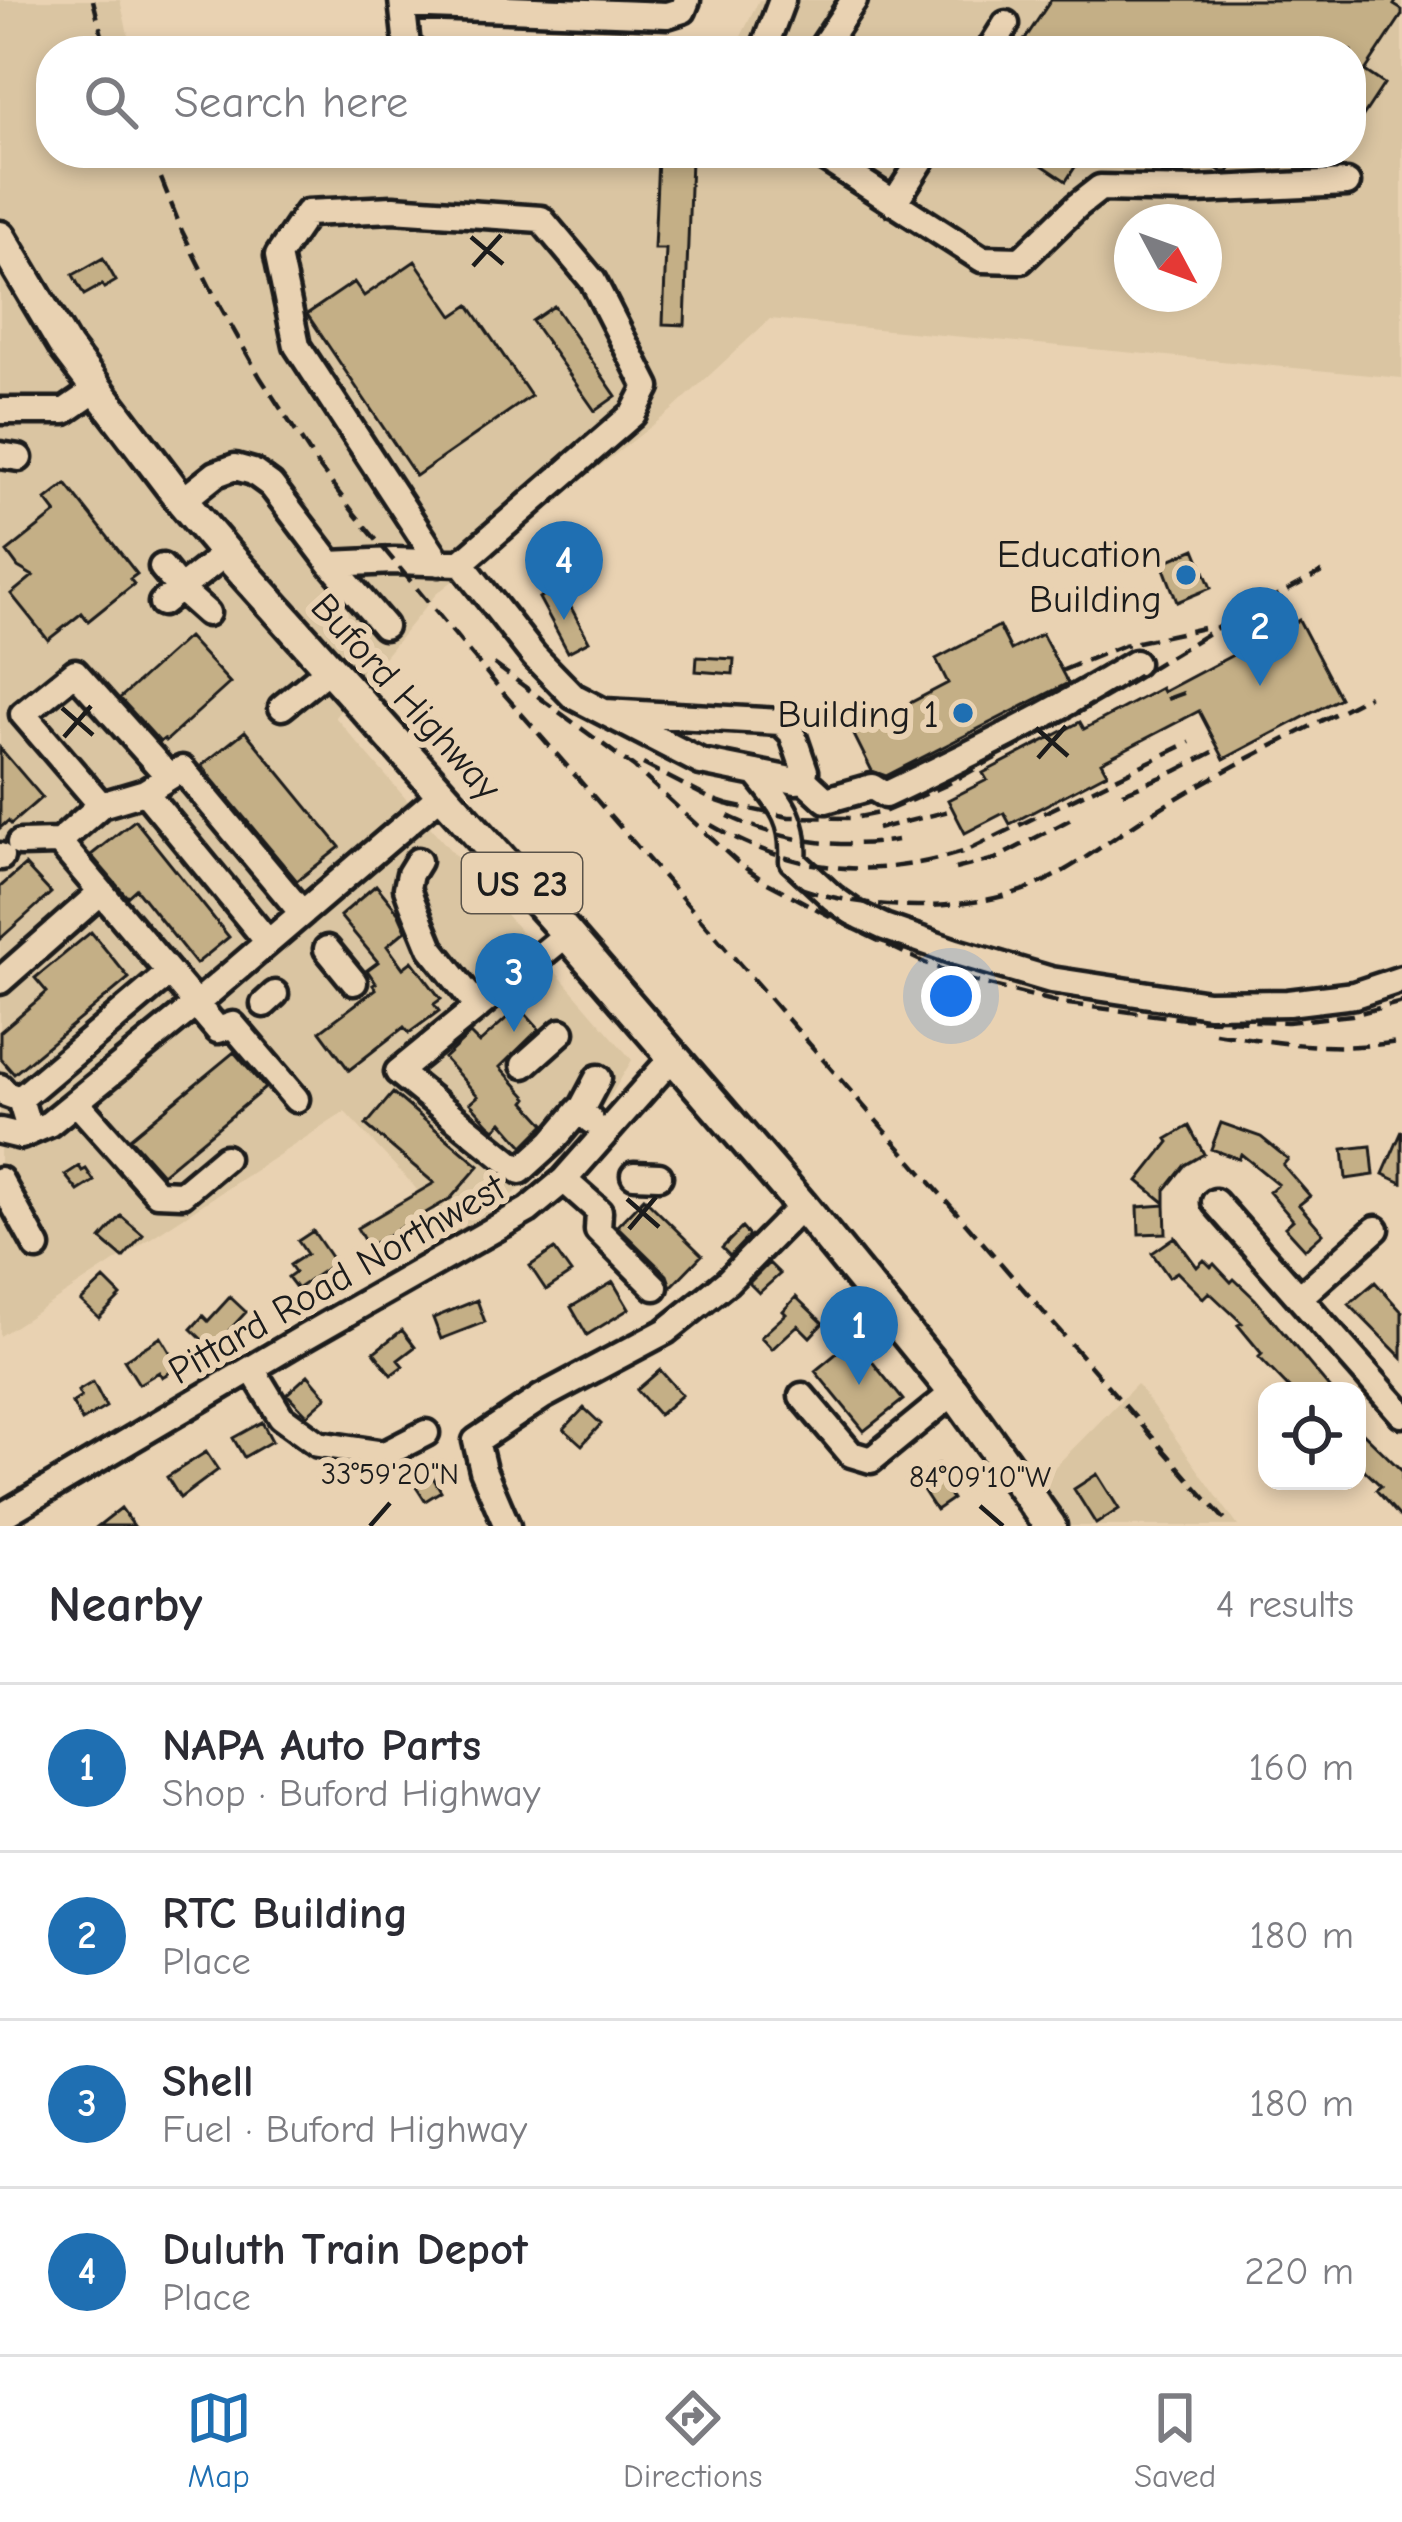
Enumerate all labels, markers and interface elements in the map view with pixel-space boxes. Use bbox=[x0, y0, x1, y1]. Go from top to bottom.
search box bbox=[36, 36, 1366, 168]
icon: search bbox=[78, 69, 144, 135]
text: Search here bbox=[174, 76, 408, 128]
north arrow bbox=[1114, 204, 1222, 312]
pin: 4 bbox=[525, 521, 603, 620]
place label: Education Building bbox=[997, 532, 1162, 622]
marker: Education Building bbox=[1173, 562, 1199, 588]
street label: Buford Highway bbox=[302, 585, 511, 810]
pin: 2 bbox=[1221, 587, 1299, 686]
place label: Building 1 bbox=[777, 692, 939, 737]
marker: Building 1 bbox=[950, 700, 976, 726]
road number: US 23 bbox=[462, 853, 582, 913]
pin: 3 bbox=[475, 933, 553, 1032]
your location bbox=[921, 966, 981, 1026]
street label: Pittard Road Northwest bbox=[161, 1164, 514, 1394]
pin: 1 bbox=[820, 1286, 898, 1385]
map controls bbox=[1258, 1382, 1366, 1490]
button: locate bbox=[1258, 1382, 1366, 1490]
text: 33°59'20"N bbox=[321, 1457, 459, 1492]
text: 84°09'10"W bbox=[909, 1460, 1051, 1495]
text: Nearby bbox=[48, 1575, 202, 1634]
text: 4 results bbox=[1216, 1582, 1354, 1627]
text: NAPA Auto Parts bbox=[162, 1719, 481, 1771]
text: 1 bbox=[79, 1745, 95, 1790]
text: 160 m bbox=[1248, 1745, 1354, 1790]
text: Shop · Buford Highway bbox=[162, 1771, 540, 1816]
text: RTC Building bbox=[162, 1887, 408, 1939]
text: 2 bbox=[77, 1913, 97, 1958]
text: 180 m bbox=[1249, 1913, 1354, 1958]
text: Place bbox=[162, 1939, 251, 1984]
text: Shell bbox=[162, 2055, 254, 2107]
text: 3 bbox=[77, 2081, 97, 2126]
text: 180 m bbox=[1249, 2081, 1354, 2126]
text: Fuel · Buford Highway bbox=[162, 2107, 527, 2152]
text: Duluth Train Depot bbox=[162, 2223, 528, 2275]
text: 4 bbox=[78, 2249, 96, 2294]
text: 220 m bbox=[1244, 2249, 1354, 2294]
text: Place bbox=[162, 2275, 251, 2320]
tab: Map bbox=[186, 2385, 252, 2495]
tab: Directions bbox=[623, 2385, 763, 2495]
tab: Saved bbox=[1134, 2385, 1216, 2495]

